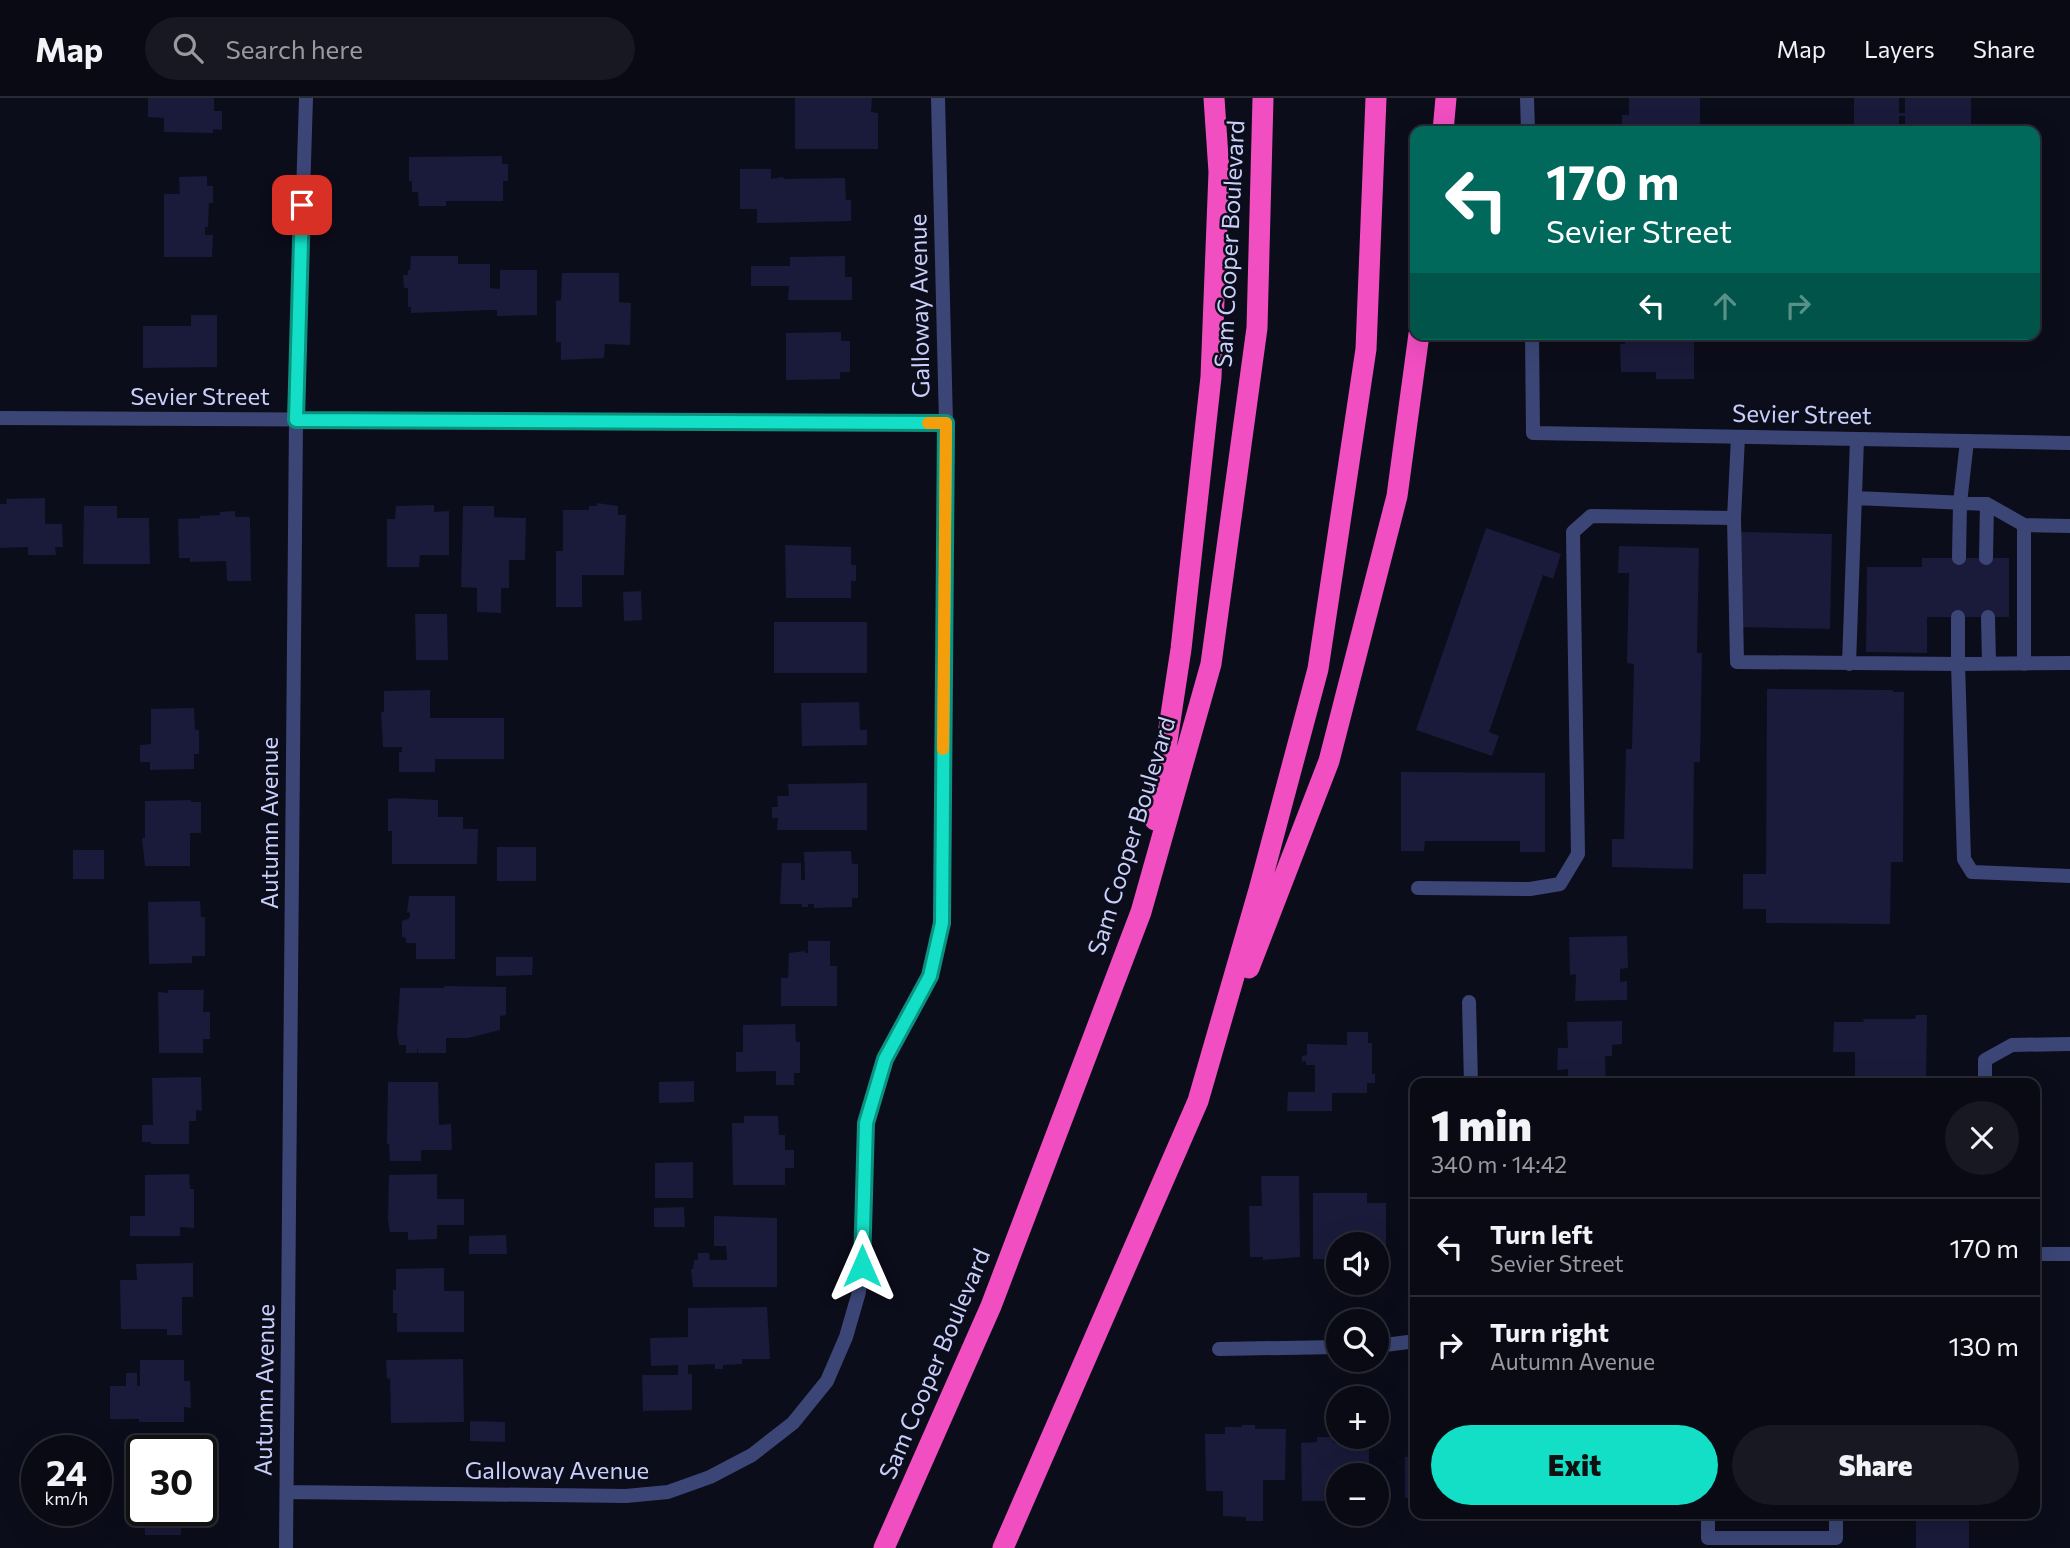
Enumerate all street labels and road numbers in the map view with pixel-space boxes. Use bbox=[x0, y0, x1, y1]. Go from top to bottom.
street label: Sam Cooper Boulevard bbox=[1208, 119, 1249, 368]
street label: Galloway Avenue bbox=[902, 214, 935, 399]
street label: Sevier Street bbox=[130, 381, 270, 410]
street label: Sevier Street bbox=[1732, 398, 1872, 429]
street label: Sam Cooper Boulevard bbox=[1080, 713, 1181, 958]
street label: Autumn Avenue bbox=[254, 737, 283, 909]
street label: Sam Cooper Boulevard bbox=[872, 1244, 995, 1483]
street label: Autumn Avenue bbox=[247, 1304, 280, 1476]
street label: Galloway Avenue bbox=[465, 1455, 649, 1484]

